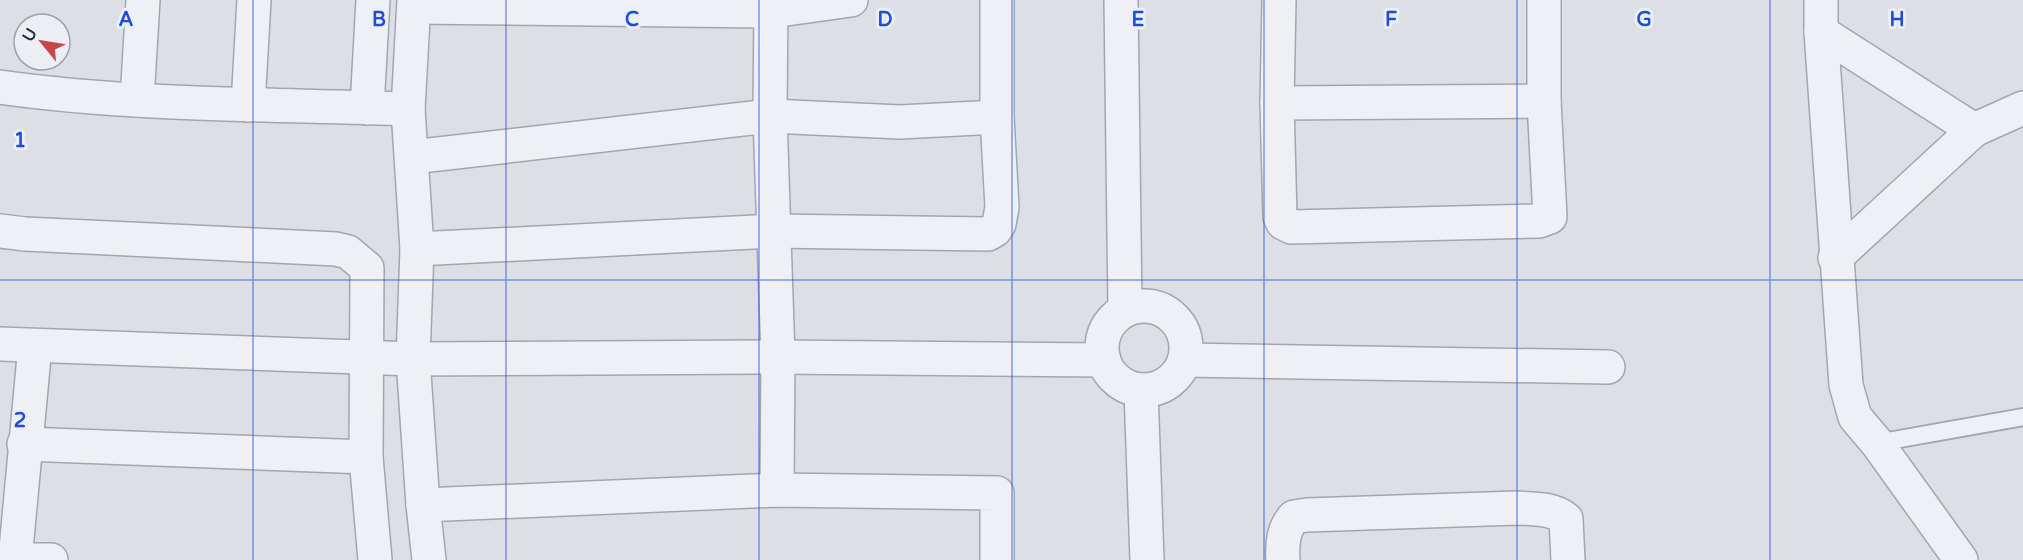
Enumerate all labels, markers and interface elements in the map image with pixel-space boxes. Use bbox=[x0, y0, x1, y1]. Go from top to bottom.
text: A bbox=[119, 8, 134, 32]
text: B bbox=[372, 8, 386, 32]
text: C bbox=[625, 8, 639, 32]
text: D bbox=[877, 8, 893, 32]
text: E bbox=[1132, 8, 1145, 32]
text: F bbox=[1385, 8, 1397, 32]
text: G bbox=[1636, 8, 1652, 32]
text: H bbox=[1889, 8, 1905, 32]
north arrow bbox=[12, 12, 72, 72]
text: U bbox=[18, 25, 42, 45]
text: 1 bbox=[14, 129, 26, 153]
text: 2 bbox=[14, 409, 26, 433]

